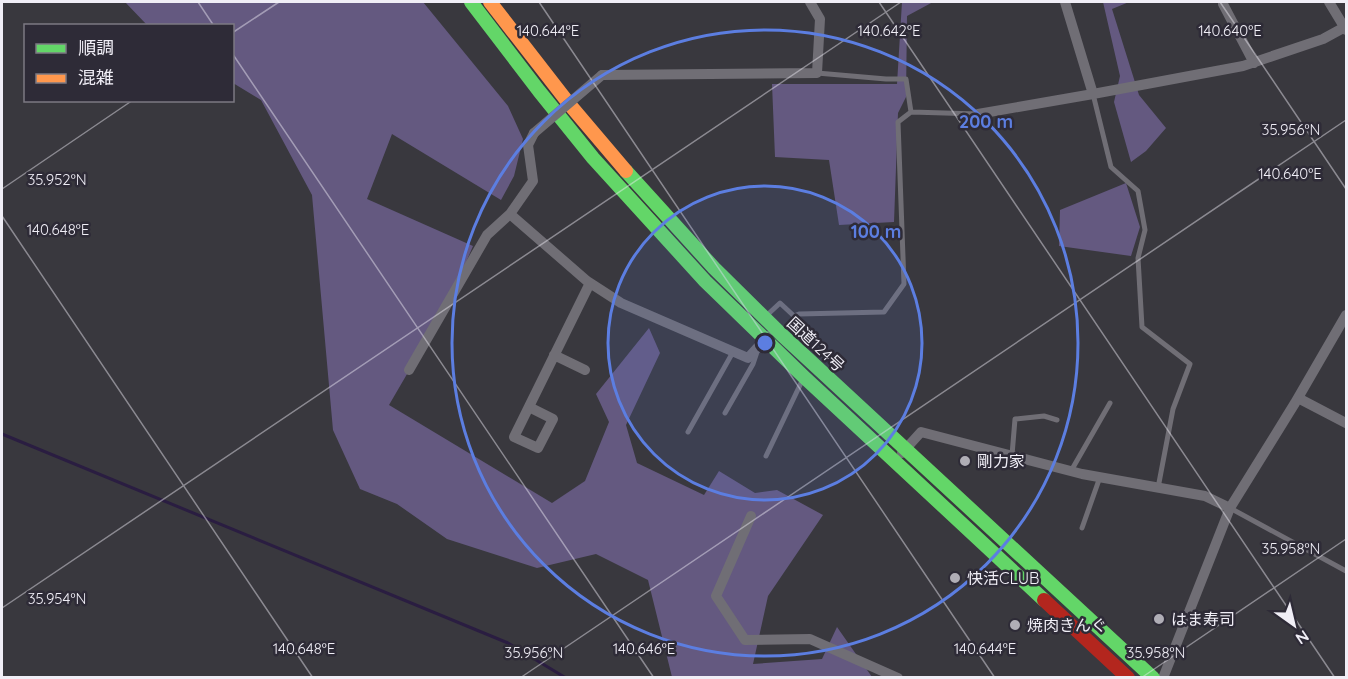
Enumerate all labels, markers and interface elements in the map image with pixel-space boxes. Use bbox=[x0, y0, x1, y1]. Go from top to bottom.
text: 140.644°E bbox=[517, 21, 579, 40]
text: 140.642°E bbox=[858, 21, 920, 40]
text: 140.640°E bbox=[1198, 21, 1262, 40]
legend bbox=[24, 24, 234, 102]
text: 順調 bbox=[78, 36, 114, 59]
text: 混雑 bbox=[78, 66, 114, 89]
text: 200 m bbox=[959, 110, 1013, 133]
text: 35.956°N bbox=[1262, 120, 1320, 139]
text: 140.640°E bbox=[1258, 164, 1322, 183]
text: 35.952°N bbox=[27, 170, 87, 189]
text: 140.648°E bbox=[27, 220, 89, 239]
text: 100 m bbox=[851, 220, 901, 243]
street label: 国道124号 bbox=[783, 312, 849, 376]
centre of rings bbox=[755, 333, 775, 353]
place label: 剛力家 bbox=[977, 451, 1025, 471]
marker: 剛力家 bbox=[958, 454, 972, 468]
text: 35.958°N bbox=[1262, 539, 1320, 558]
place label: 快活CLUB bbox=[967, 568, 1039, 588]
marker: 快活CLUB bbox=[948, 571, 962, 585]
text: 35.954°N bbox=[28, 589, 86, 608]
north arrow bbox=[1264, 595, 1324, 655]
place label: はま寿司 bbox=[1171, 609, 1235, 629]
marker: はま寿司 bbox=[1152, 612, 1166, 626]
place label: 焼肉きんぐ bbox=[1027, 615, 1107, 635]
marker: 焼肉きんぐ bbox=[1008, 618, 1022, 632]
text: N bbox=[1292, 626, 1313, 649]
text: 140.648°E bbox=[273, 639, 335, 658]
text: 140.646°E bbox=[613, 639, 675, 658]
text: 140.644°E bbox=[954, 639, 1016, 658]
text: 35.956°N bbox=[505, 643, 563, 662]
text: 35.958°N bbox=[1127, 643, 1185, 662]

